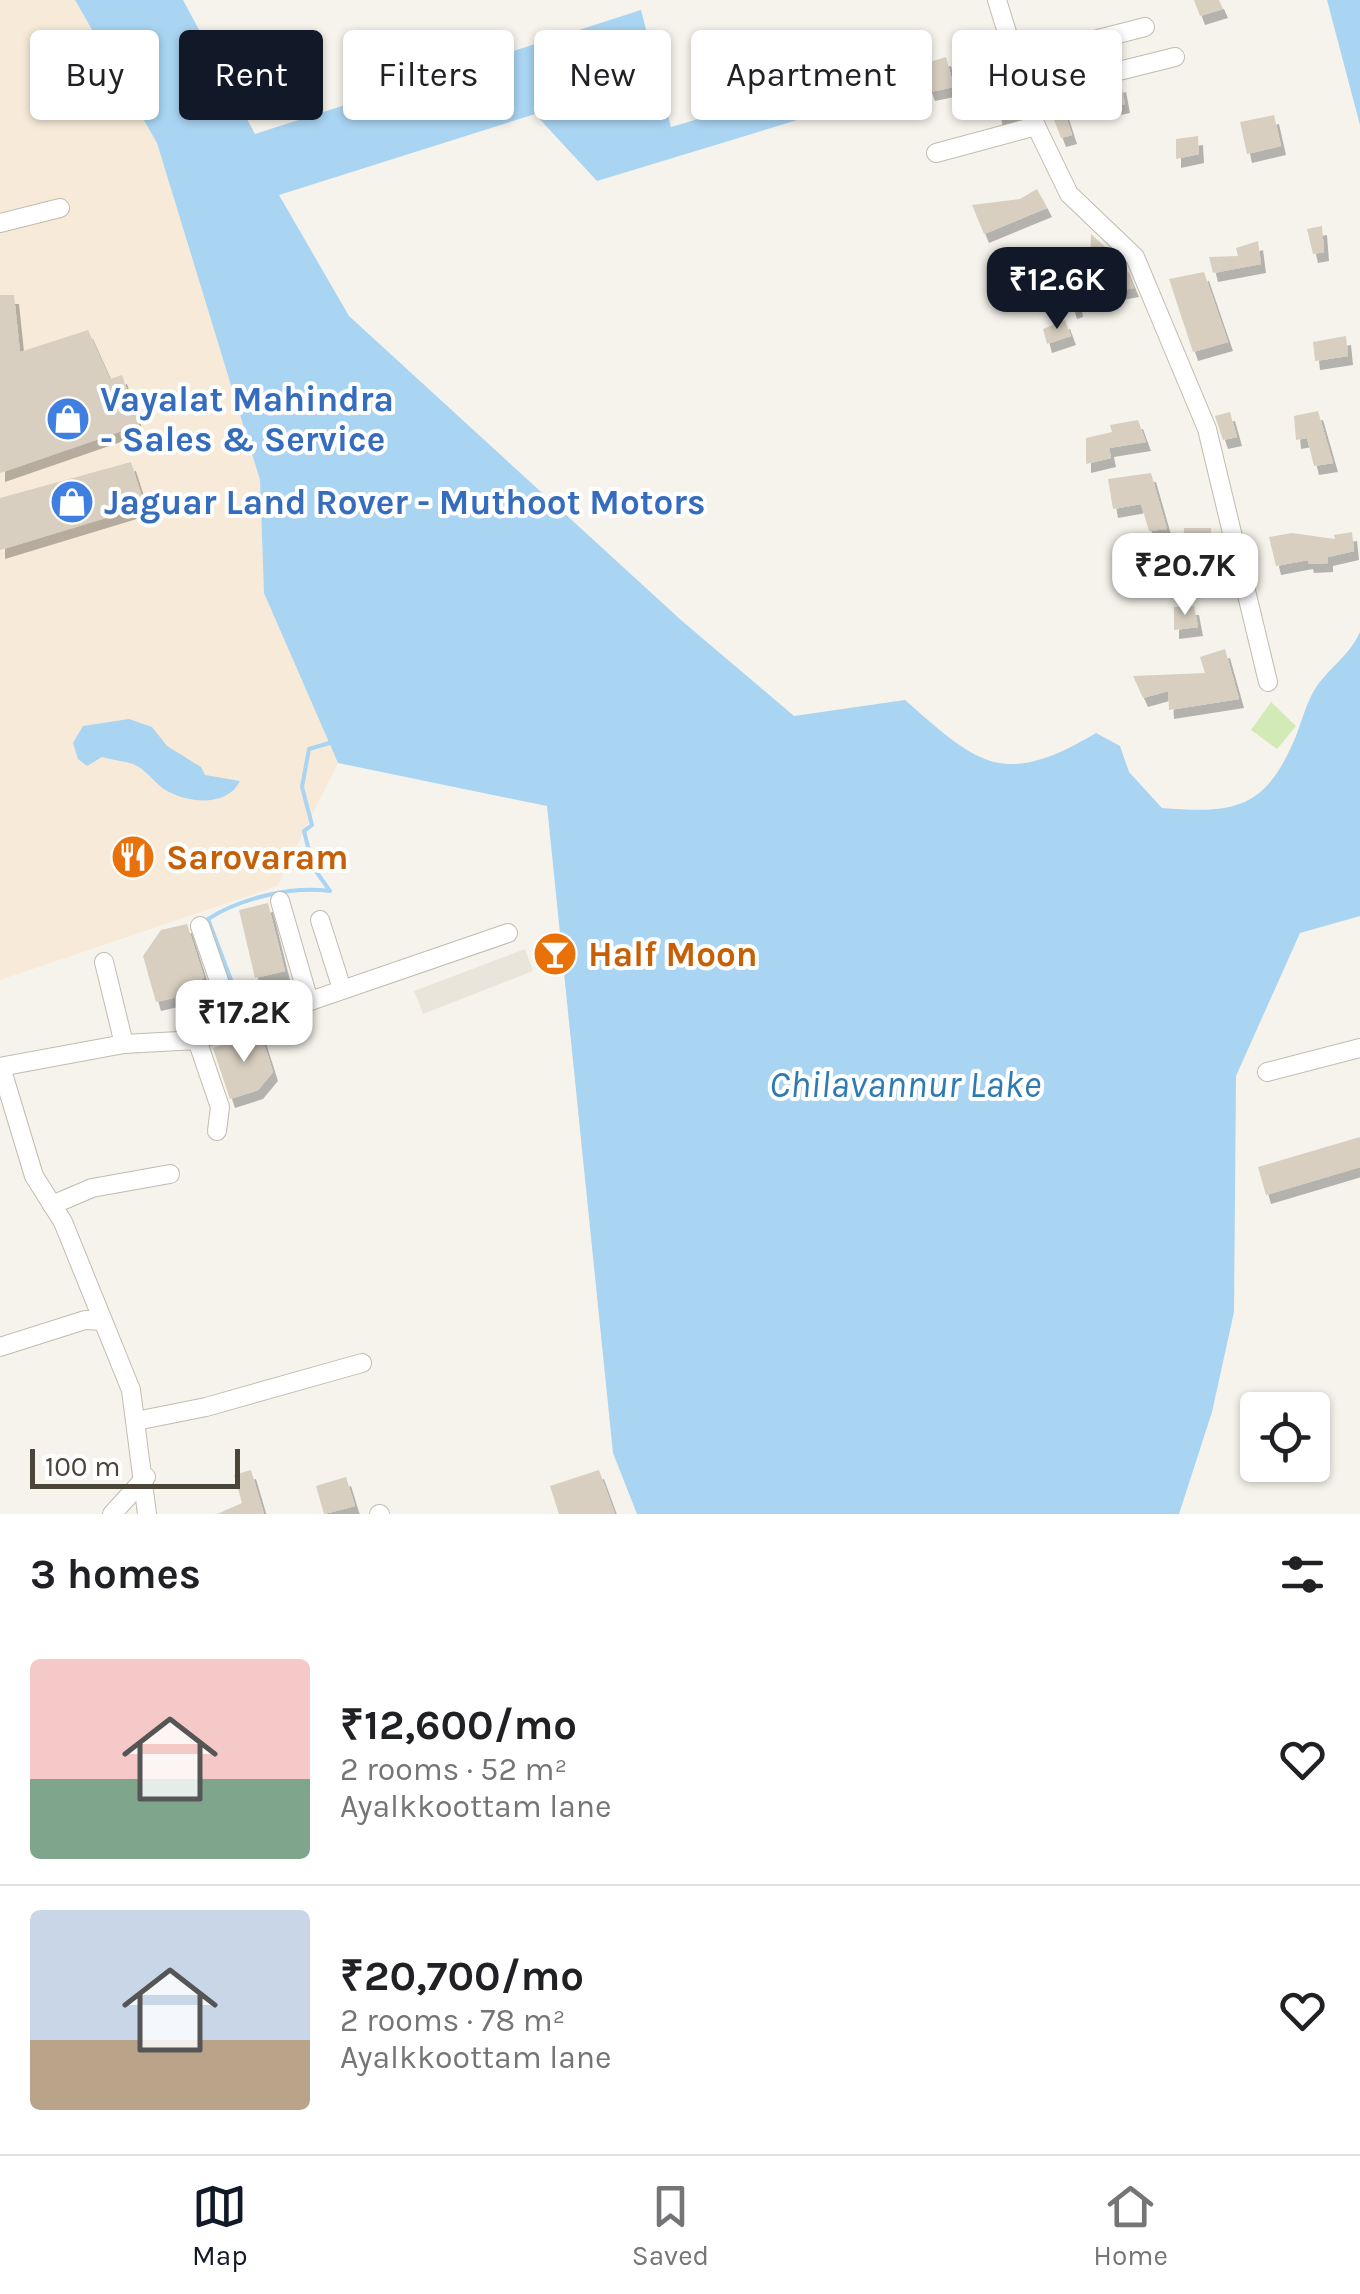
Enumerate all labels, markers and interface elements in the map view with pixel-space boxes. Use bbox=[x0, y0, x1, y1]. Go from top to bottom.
chip: Buy bbox=[30, 30, 159, 120]
chip: Rent bbox=[179, 30, 323, 120]
chip: Filters bbox=[343, 30, 514, 120]
chip: New bbox=[534, 30, 671, 120]
chip: Apartment bbox=[691, 30, 932, 120]
chip: House bbox=[952, 30, 1122, 120]
pin: ₹12.6K bbox=[976, 247, 1138, 332]
text: ₹12.6K bbox=[1009, 261, 1105, 298]
place label: Vayalat Mahindra - Sales & Service bbox=[100, 379, 394, 460]
shop icon: Vayalat Mahindra - Sales & Service bbox=[45, 396, 91, 442]
shop icon: Jaguar Land Rover - Muthoot Motors bbox=[49, 479, 95, 525]
place label: Jaguar Land Rover - Muthoot Motors bbox=[104, 482, 706, 524]
pin: ₹20.7K bbox=[1104, 533, 1266, 618]
text: ₹20.7K bbox=[1134, 547, 1236, 584]
restaurant icon: Sarovaram bbox=[110, 834, 156, 880]
place label: Sarovaram bbox=[166, 837, 348, 878]
bar icon: Half Moon bbox=[532, 931, 578, 977]
place label: Half Moon bbox=[588, 934, 758, 975]
pin: ₹17.2K bbox=[163, 980, 325, 1065]
text: ₹17.2K bbox=[198, 994, 290, 1031]
water label: Chilavannur Lake bbox=[769, 1062, 1041, 1107]
map controls bbox=[1240, 1392, 1330, 1482]
button: locate bbox=[1240, 1392, 1330, 1482]
scale bar bbox=[30, 1444, 240, 1488]
text: 100 m bbox=[45, 1450, 120, 1483]
icon: filters bbox=[1275, 1547, 1330, 1602]
text: 3 homes bbox=[30, 1549, 201, 1599]
icon: home bbox=[110, 1699, 230, 1819]
text: ₹12,600/mo bbox=[340, 1700, 577, 1750]
icon: heart bbox=[1275, 1732, 1330, 1787]
text: 2 rooms · 52 m² bbox=[340, 1751, 567, 1788]
text: Ayalkkoottam lane bbox=[340, 1788, 612, 1825]
icon: home bbox=[110, 1950, 230, 2070]
text: ₹20,700/mo bbox=[340, 1951, 584, 2001]
icon: heart bbox=[1275, 1983, 1330, 2038]
text: 2 rooms · 78 m² bbox=[340, 2002, 565, 2039]
text: Ayalkkoottam lane bbox=[340, 2039, 612, 2076]
tab: Map bbox=[192, 2179, 248, 2272]
tab: Saved bbox=[632, 2179, 709, 2272]
tab: Home bbox=[1093, 2179, 1168, 2272]

